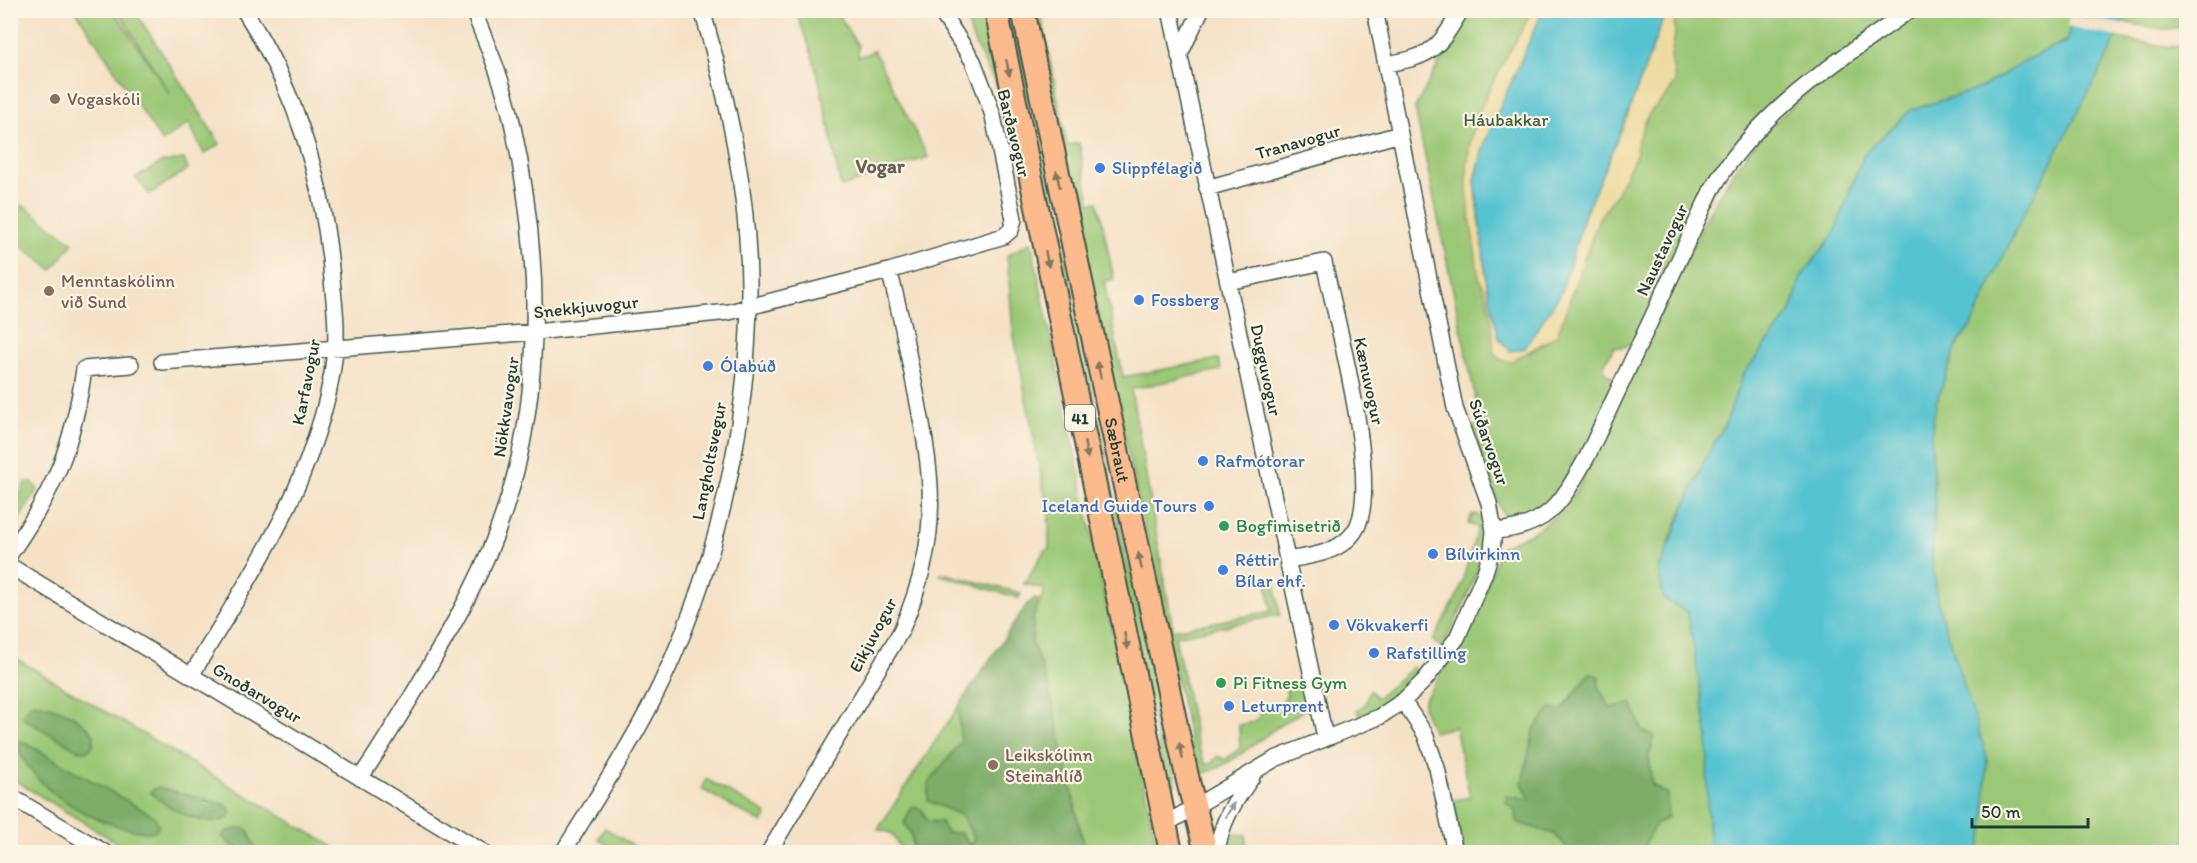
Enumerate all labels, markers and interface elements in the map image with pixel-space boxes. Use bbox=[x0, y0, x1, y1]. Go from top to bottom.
one-way arrow bbox=[1004, 59, 1013, 78]
street label: Barðavogur bbox=[992, 87, 1036, 180]
place label: Vogaskóli bbox=[67, 88, 140, 110]
marker: Vogaskóli bbox=[48, 92, 62, 106]
park label: Háubakkar bbox=[1464, 109, 1549, 131]
street label: Tranavogur bbox=[1253, 119, 1343, 165]
district label: Vogar bbox=[856, 154, 905, 179]
place label: Slippfélagið bbox=[1112, 157, 1202, 179]
marker: Slippfélagið bbox=[1093, 161, 1107, 175]
one-way arrow bbox=[1053, 170, 1062, 189]
street label: Naustavogur bbox=[1631, 200, 1693, 299]
one-way arrow bbox=[1043, 250, 1052, 269]
place label: Menntaskólinn við Sund bbox=[61, 270, 175, 313]
marker: Menntaskólinn við Sund bbox=[42, 284, 56, 298]
place label: Fossberg bbox=[1151, 289, 1220, 311]
street label: Snekkjuvogur bbox=[532, 290, 640, 323]
marker: Fossberg bbox=[1132, 293, 1146, 307]
street label: Dugguvogur bbox=[1246, 322, 1287, 418]
street label: Kænuvogur bbox=[1349, 335, 1389, 428]
street label: Karfavogur bbox=[287, 337, 325, 427]
street label: Nökkvavogur bbox=[488, 354, 524, 459]
place label: Ólabúð bbox=[720, 355, 776, 377]
marker: Ólabúð bbox=[701, 359, 715, 373]
one-way arrow bbox=[1094, 360, 1103, 379]
street label: Súðarvogur bbox=[1464, 396, 1514, 489]
street label: Langholtsvegur bbox=[687, 399, 731, 522]
road number: 41 bbox=[1065, 405, 1095, 431]
street label: Sæbraut bbox=[1100, 415, 1135, 485]
one-way arrow bbox=[1082, 441, 1091, 460]
place label: Rafmótorar bbox=[1215, 450, 1305, 472]
marker: Rafmótorar bbox=[1196, 454, 1210, 468]
place label: Iceland Guide Tours bbox=[1041, 495, 1197, 517]
marker: Iceland Guide Tours bbox=[1202, 499, 1216, 513]
place label: Bogfimisetrið bbox=[1236, 515, 1341, 537]
marker: Bogfimisetrið bbox=[1217, 519, 1231, 533]
place label: Bílvirkinn bbox=[1445, 543, 1520, 565]
marker: Bílvirkinn bbox=[1426, 547, 1440, 561]
place label: Réttir Bílar ehf. bbox=[1235, 549, 1306, 592]
one-way arrow bbox=[1135, 551, 1144, 570]
marker: Réttir Bílar ehf. bbox=[1216, 563, 1230, 577]
street label: Eikjuvogur bbox=[844, 594, 902, 676]
place label: Vökvakerfi bbox=[1346, 614, 1429, 636]
marker: Vökvakerfi bbox=[1327, 618, 1341, 632]
one-way arrow bbox=[1122, 632, 1131, 651]
place label: Rafstilling bbox=[1386, 642, 1467, 664]
marker: Rafstilling bbox=[1367, 646, 1381, 660]
street label: Gnoðarvogur bbox=[208, 658, 306, 728]
place label: Pi Fitness Gym bbox=[1233, 672, 1347, 694]
marker: Pi Fitness Gym bbox=[1214, 676, 1228, 690]
place label: Leturprent bbox=[1241, 695, 1324, 717]
marker: Leturprent bbox=[1222, 699, 1236, 713]
one-way arrow bbox=[1176, 742, 1186, 760]
place label: Leikskólinn Steinahlíð bbox=[1005, 744, 1093, 787]
marker: Leikskólinn Steinahlíð bbox=[986, 758, 1000, 772]
scale bar bbox=[1972, 791, 2088, 829]
text: 50 m bbox=[1981, 801, 2021, 823]
one-way arrow bbox=[1224, 802, 1235, 818]

